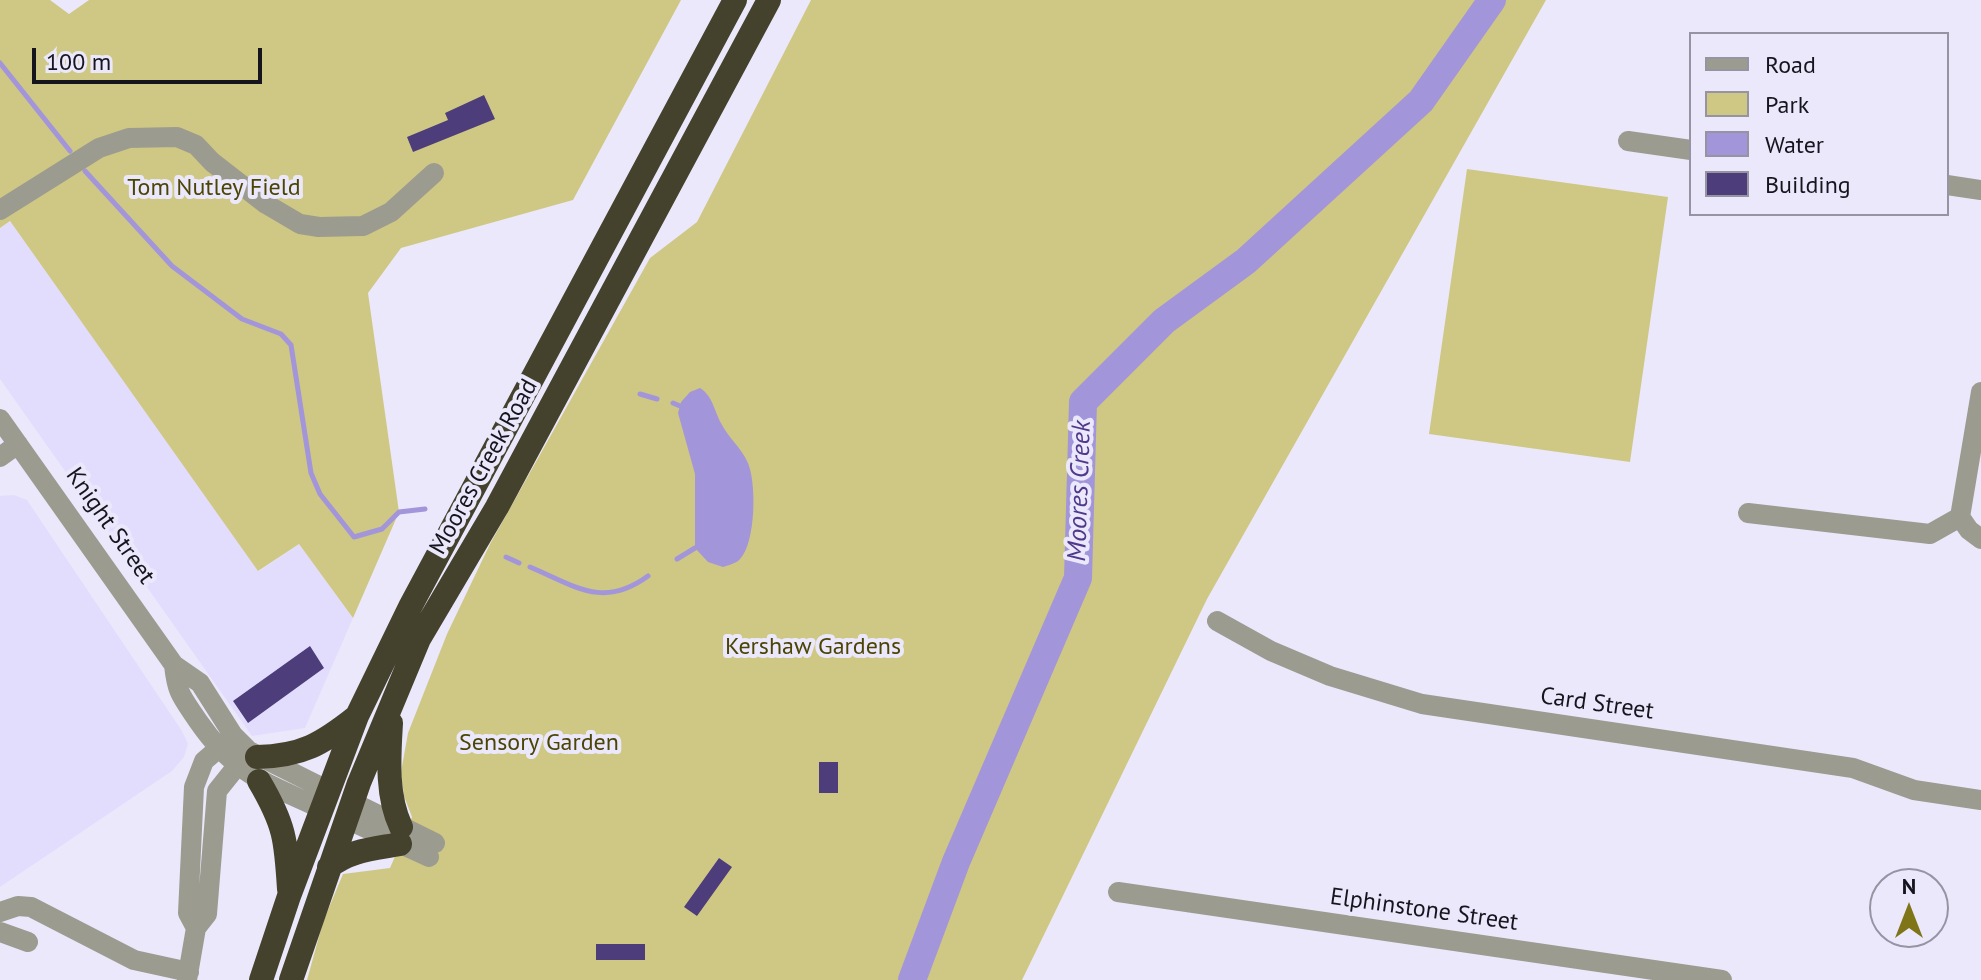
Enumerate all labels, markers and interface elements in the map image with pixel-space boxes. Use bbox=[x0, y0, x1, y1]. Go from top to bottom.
scale bar bbox=[36, 32, 266, 82]
legend bbox=[1689, 32, 1949, 216]
text: 100 m bbox=[46, 46, 111, 77]
text: Road bbox=[1765, 49, 1816, 80]
text: Park bbox=[1765, 89, 1809, 120]
text: Water bbox=[1765, 129, 1824, 160]
text: Building bbox=[1765, 169, 1851, 200]
park label: Tom Nutley Field bbox=[127, 174, 301, 202]
street label: Moores Creek Road bbox=[424, 374, 544, 560]
water label: Moores Creek bbox=[1062, 420, 1098, 562]
street label: Knight Street bbox=[59, 462, 161, 590]
park label: Kershaw Gardens bbox=[725, 633, 901, 661]
street label: Card Street bbox=[1539, 682, 1655, 726]
park label: Sensory Garden bbox=[459, 729, 619, 757]
north arrow bbox=[1869, 868, 1949, 948]
text: N bbox=[1902, 872, 1916, 900]
street label: Elphinstone Street bbox=[1328, 883, 1520, 937]

